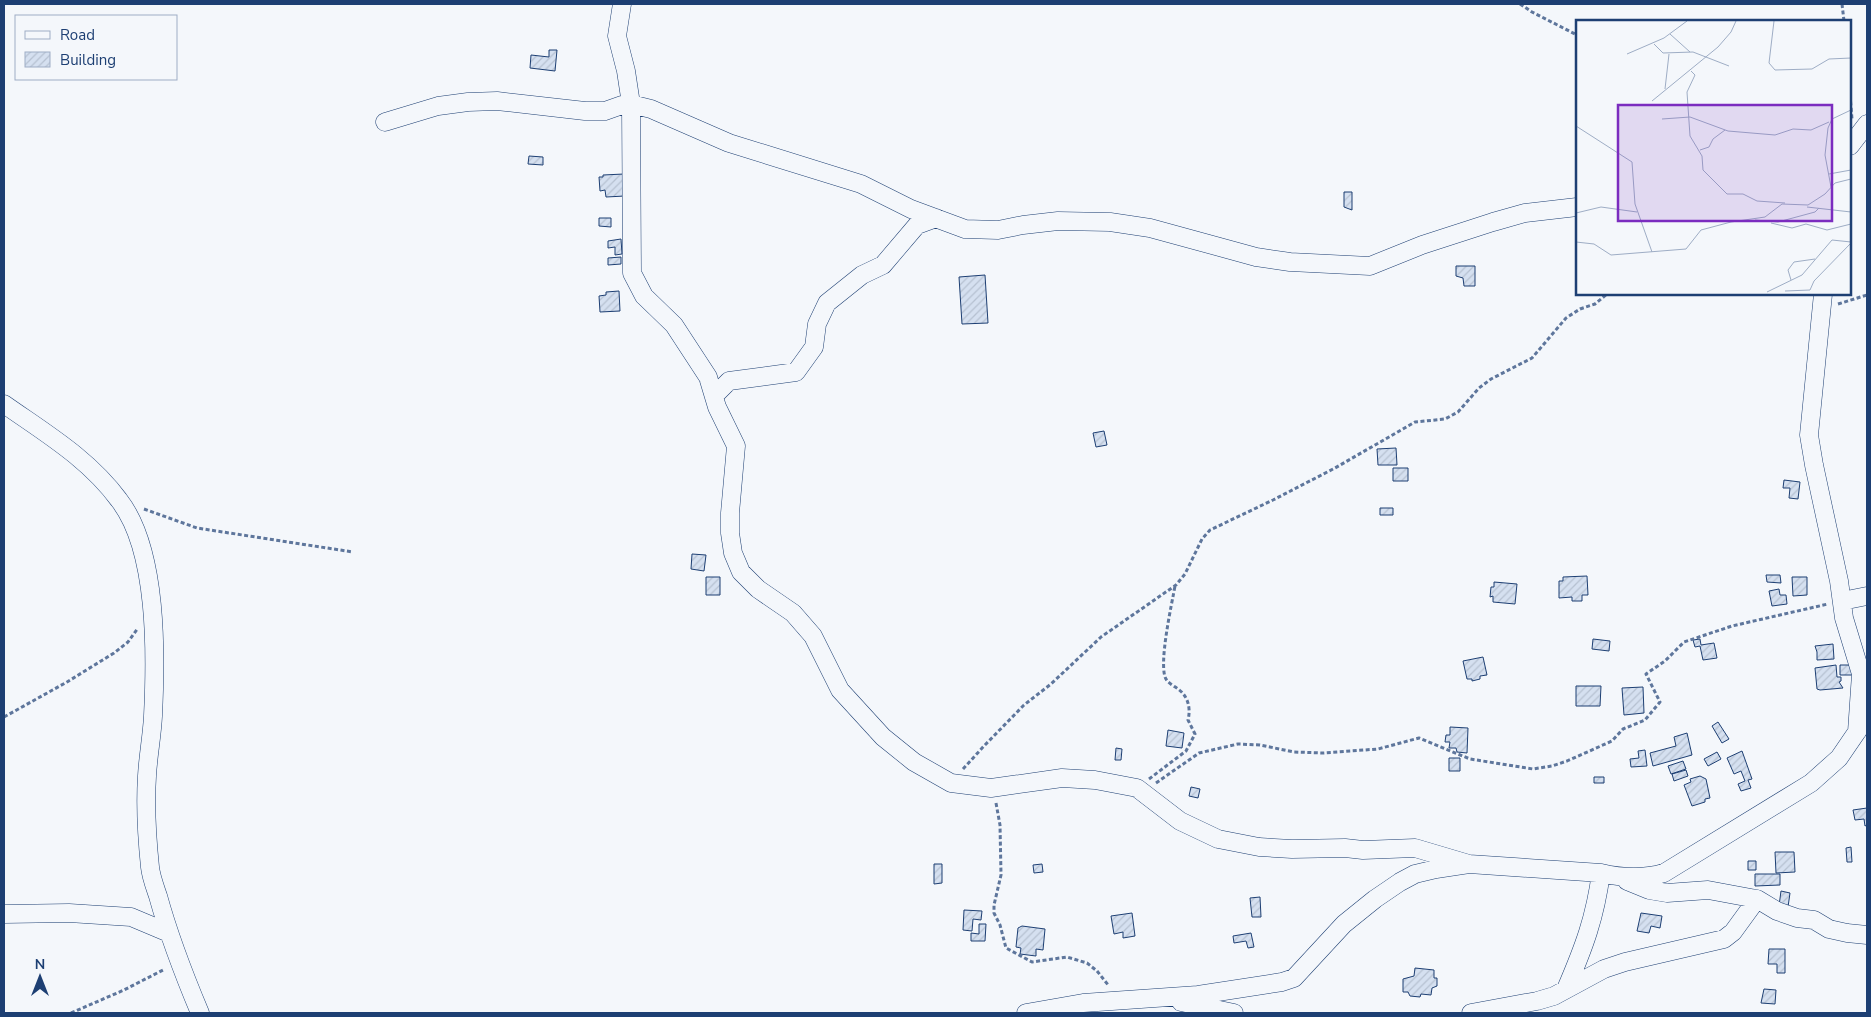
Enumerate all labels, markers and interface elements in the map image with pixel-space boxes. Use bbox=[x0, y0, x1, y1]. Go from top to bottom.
legend bbox=[15, 15, 178, 80]
inset map bbox=[1576, 20, 1851, 295]
text: Road bbox=[60, 25, 95, 45]
text: Building bbox=[60, 50, 116, 70]
north arrow bbox=[15, 952, 65, 1002]
text: N bbox=[35, 955, 45, 974]

